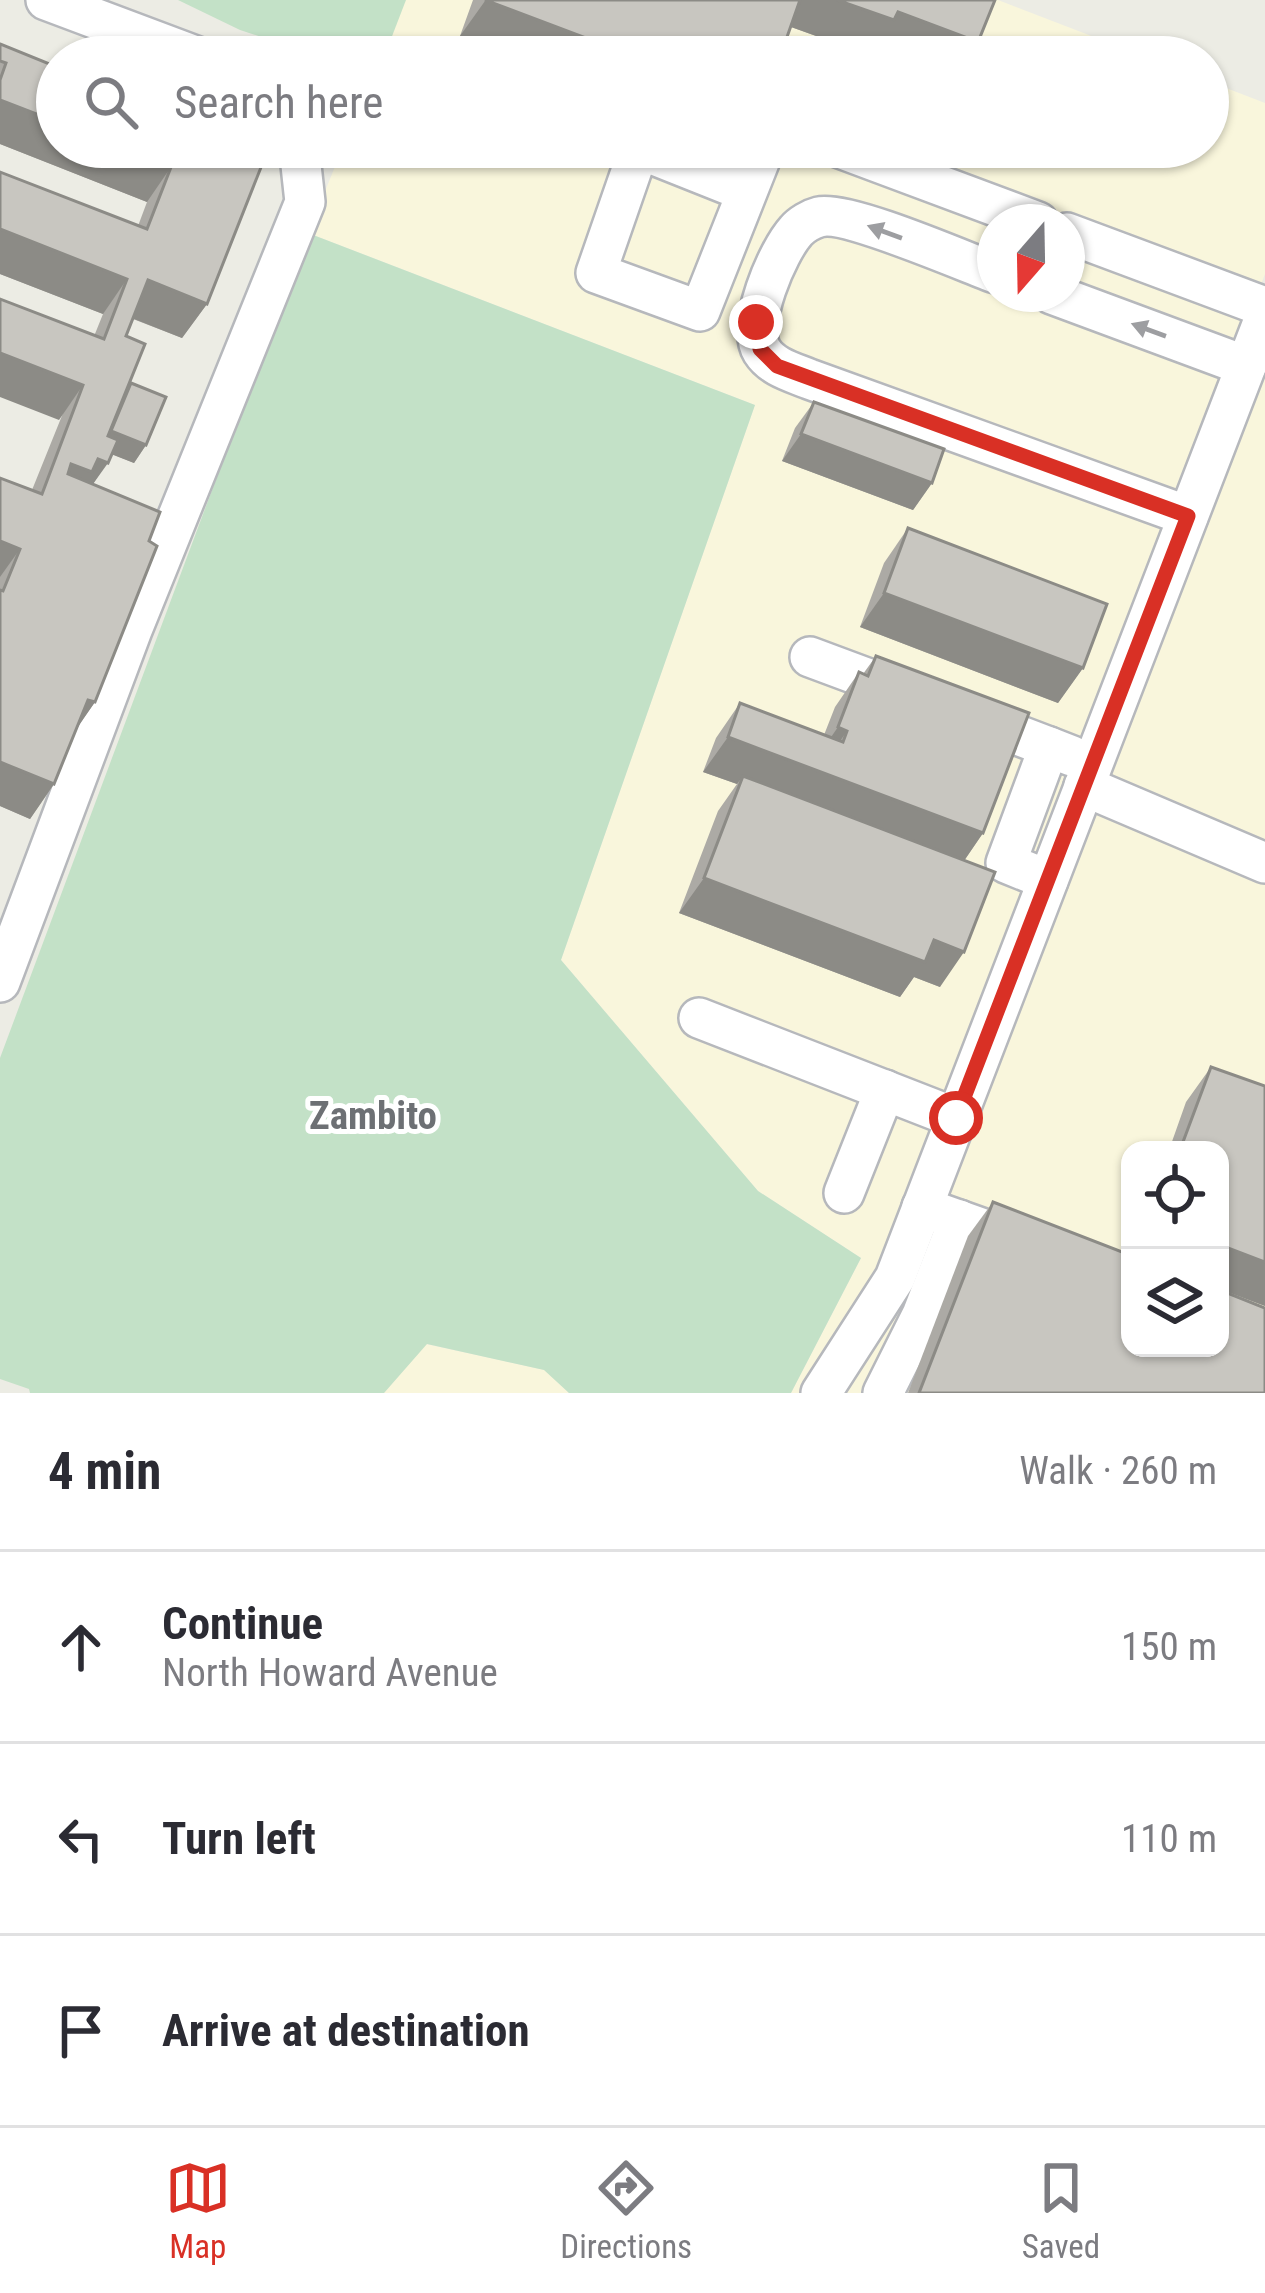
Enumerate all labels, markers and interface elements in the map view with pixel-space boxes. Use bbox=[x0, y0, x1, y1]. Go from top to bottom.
search box bbox=[36, 36, 1229, 168]
icon: search bbox=[78, 69, 144, 135]
text: Search here bbox=[174, 76, 383, 129]
north arrow bbox=[977, 204, 1085, 312]
one-way arrow bbox=[867, 221, 903, 240]
route end bbox=[729, 295, 783, 349]
one-way arrow bbox=[1131, 320, 1167, 338]
route start bbox=[929, 1091, 983, 1145]
district label: Zambito bbox=[309, 1093, 437, 1139]
map controls bbox=[1121, 1141, 1229, 1357]
button: locate bbox=[1121, 1141, 1229, 1249]
button: layers bbox=[1121, 1249, 1229, 1357]
text: 4 min bbox=[48, 1442, 161, 1501]
text: Walk · 260 m bbox=[1019, 1448, 1217, 1494]
text: Continue bbox=[162, 1597, 323, 1650]
icon: ahead bbox=[48, 1614, 114, 1680]
text: 150 m bbox=[1121, 1624, 1217, 1670]
text: North Howard Avenue bbox=[162, 1650, 498, 1696]
icon: left bbox=[48, 1806, 114, 1872]
text: Turn left bbox=[162, 1812, 316, 1865]
text: 110 m bbox=[1121, 1816, 1217, 1862]
icon: arrive bbox=[48, 1998, 114, 2064]
text: Arrive at destination bbox=[162, 2004, 530, 2057]
tab: Map bbox=[165, 2155, 231, 2266]
tab: Directions bbox=[560, 2155, 692, 2266]
tab: Saved bbox=[1022, 2155, 1100, 2266]

